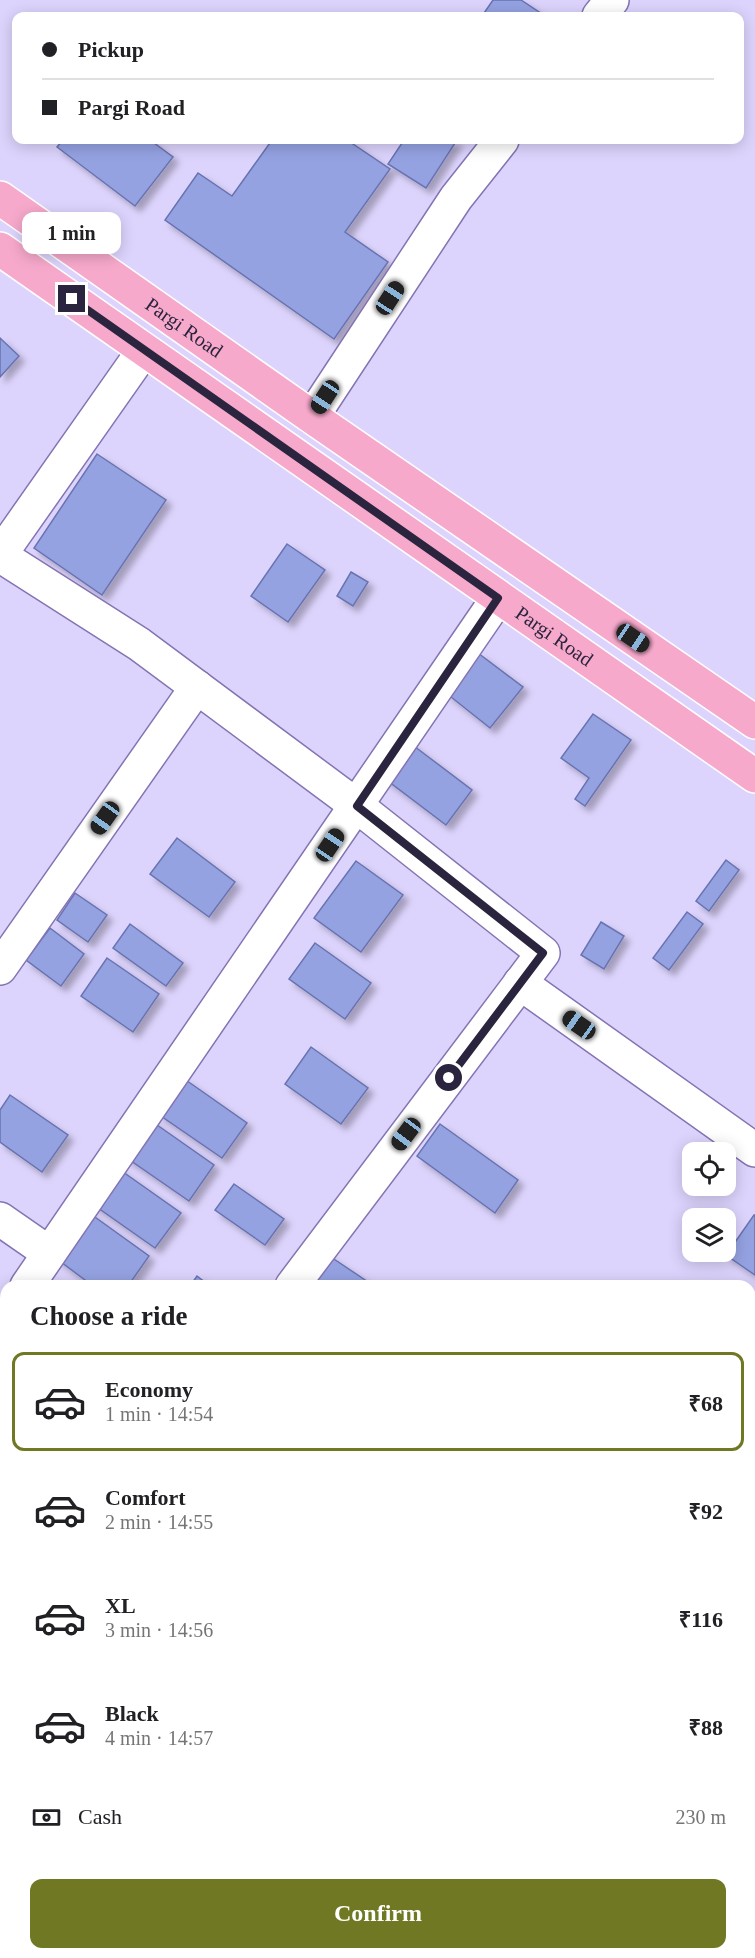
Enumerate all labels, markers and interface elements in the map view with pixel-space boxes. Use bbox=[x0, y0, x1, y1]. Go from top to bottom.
text: Pickup bbox=[78, 37, 144, 62]
text: Pargi Road bbox=[78, 95, 185, 120]
callout: 1 min bbox=[22, 212, 122, 254]
text: 1 min bbox=[47, 222, 96, 244]
car bbox=[373, 278, 407, 318]
route end bbox=[58, 285, 85, 312]
street label: Pargi Road bbox=[141, 293, 227, 362]
car bbox=[308, 377, 342, 417]
street label: Pargi Road bbox=[511, 601, 597, 670]
car bbox=[613, 620, 653, 656]
car bbox=[87, 798, 123, 838]
car bbox=[312, 825, 348, 865]
car bbox=[559, 1007, 599, 1043]
route start bbox=[435, 1064, 462, 1091]
car bbox=[388, 1114, 424, 1154]
map controls bbox=[682, 1142, 736, 1262]
button: locate bbox=[682, 1142, 736, 1196]
button: layers bbox=[682, 1208, 736, 1262]
text: Choose a ride bbox=[30, 1301, 188, 1331]
icon: car bbox=[33, 1375, 87, 1429]
text: Economy bbox=[105, 1377, 193, 1402]
text: ₹68 bbox=[688, 1391, 723, 1416]
text: 1 min · 14:54 bbox=[105, 1403, 213, 1425]
icon: car bbox=[33, 1483, 87, 1537]
text: Comfort bbox=[105, 1485, 186, 1510]
text: ₹92 bbox=[688, 1499, 723, 1524]
text: 2 min · 14:55 bbox=[105, 1511, 213, 1533]
icon: car bbox=[33, 1591, 87, 1645]
text: XL bbox=[105, 1593, 136, 1618]
text: ₹116 bbox=[679, 1607, 723, 1632]
text: 3 min · 14:56 bbox=[105, 1619, 213, 1641]
icon: car bbox=[33, 1699, 87, 1753]
text: Black bbox=[105, 1701, 159, 1726]
text: ₹88 bbox=[688, 1715, 723, 1740]
text: 4 min · 14:57 bbox=[105, 1727, 213, 1749]
icon: cash bbox=[30, 1801, 63, 1834]
text: Cash bbox=[78, 1804, 122, 1829]
text: 230 m bbox=[675, 1806, 726, 1828]
button: Confirm bbox=[30, 1879, 726, 1948]

